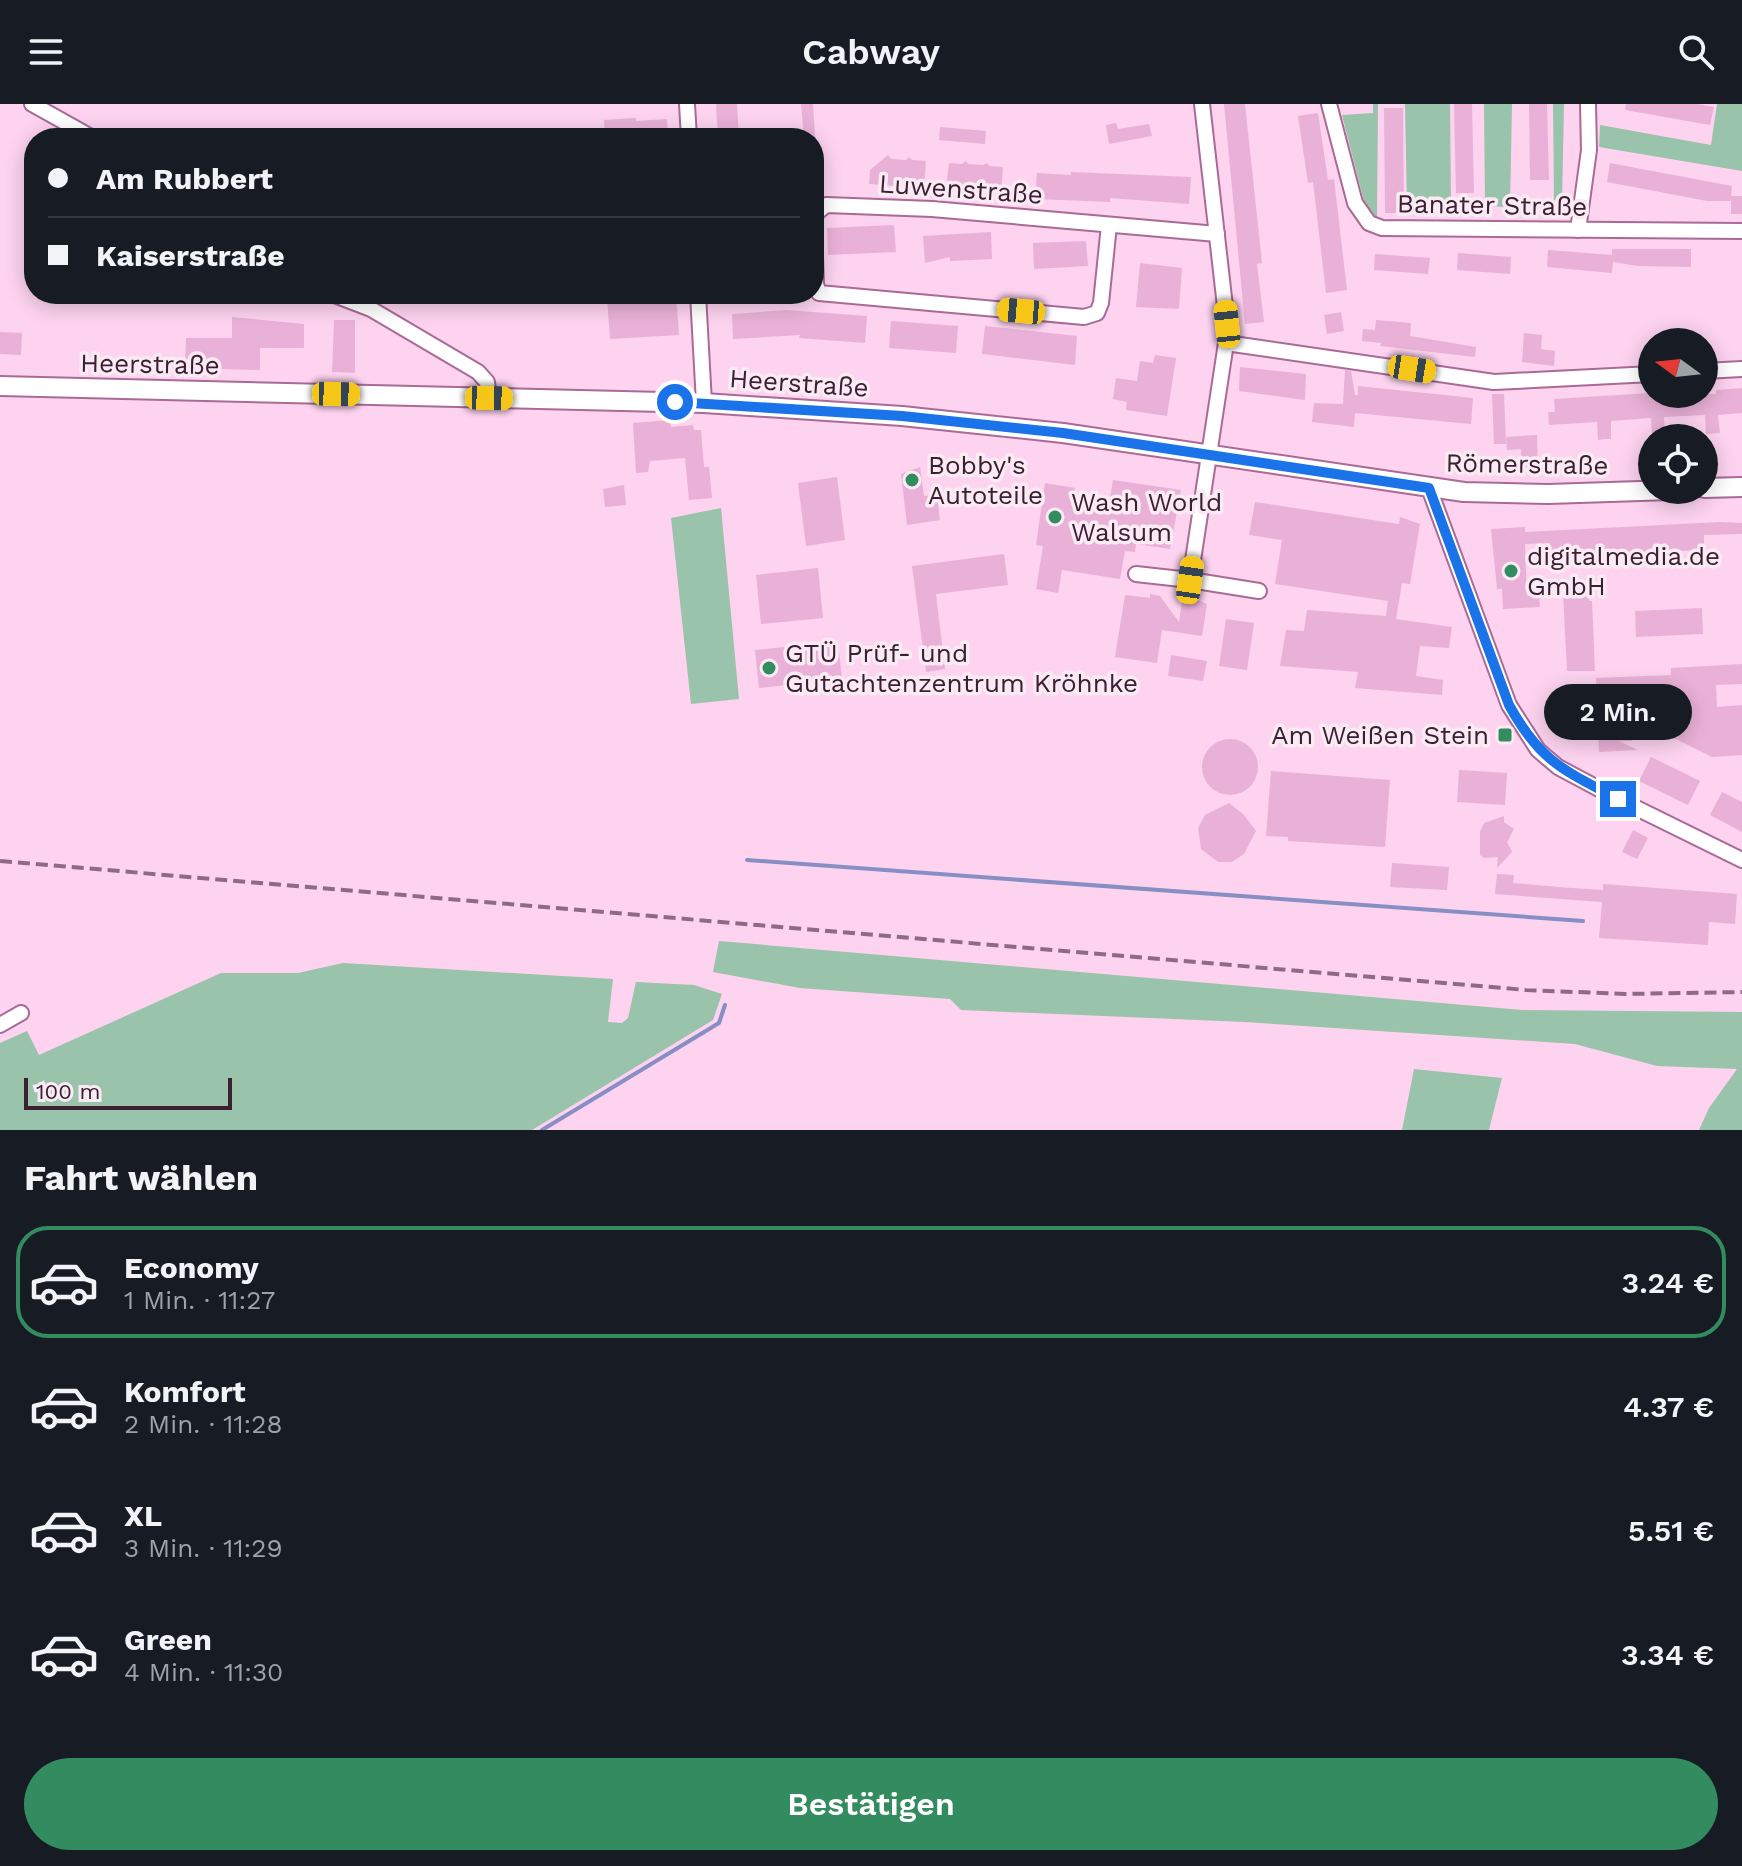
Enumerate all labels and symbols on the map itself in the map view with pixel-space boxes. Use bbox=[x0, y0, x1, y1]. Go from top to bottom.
street label: Luwenstraße bbox=[878, 168, 1044, 210]
street label: Banater Straße bbox=[1397, 188, 1587, 222]
car bbox=[996, 297, 1046, 325]
car bbox=[1213, 299, 1241, 349]
north arrow bbox=[1638, 328, 1718, 408]
street label: Heerstraße bbox=[80, 348, 220, 380]
car bbox=[1386, 353, 1438, 385]
street label: Heerstraße bbox=[728, 363, 870, 403]
car bbox=[312, 382, 360, 406]
route start bbox=[657, 384, 693, 420]
car bbox=[465, 386, 513, 410]
street label: Römerstraße bbox=[1445, 448, 1609, 480]
place label: Bobby's Autoteile bbox=[928, 450, 1043, 510]
marker: Bobby's Autoteile bbox=[903, 471, 921, 489]
place label: Wash World Walsum bbox=[1071, 487, 1222, 547]
marker: Wash World Walsum bbox=[1046, 508, 1064, 526]
place label: digitalmedia.de GmbH bbox=[1527, 541, 1720, 601]
car bbox=[1175, 555, 1205, 605]
marker: digitalmedia.de GmbH bbox=[1502, 562, 1520, 580]
place label: GTÜ Prüf- und Gutachtenzentrum Kröhnke bbox=[785, 638, 1138, 698]
marker: GTÜ Prüf- und Gutachtenzentrum Kröhnke bbox=[760, 659, 778, 677]
callout: 2 Min. bbox=[1544, 683, 1692, 739]
place label: Am Weißen Stein bbox=[1271, 720, 1489, 750]
marker: Am Weißen Stein bbox=[1496, 726, 1514, 744]
route end bbox=[1600, 781, 1636, 817]
scale bar bbox=[24, 1074, 232, 1110]

